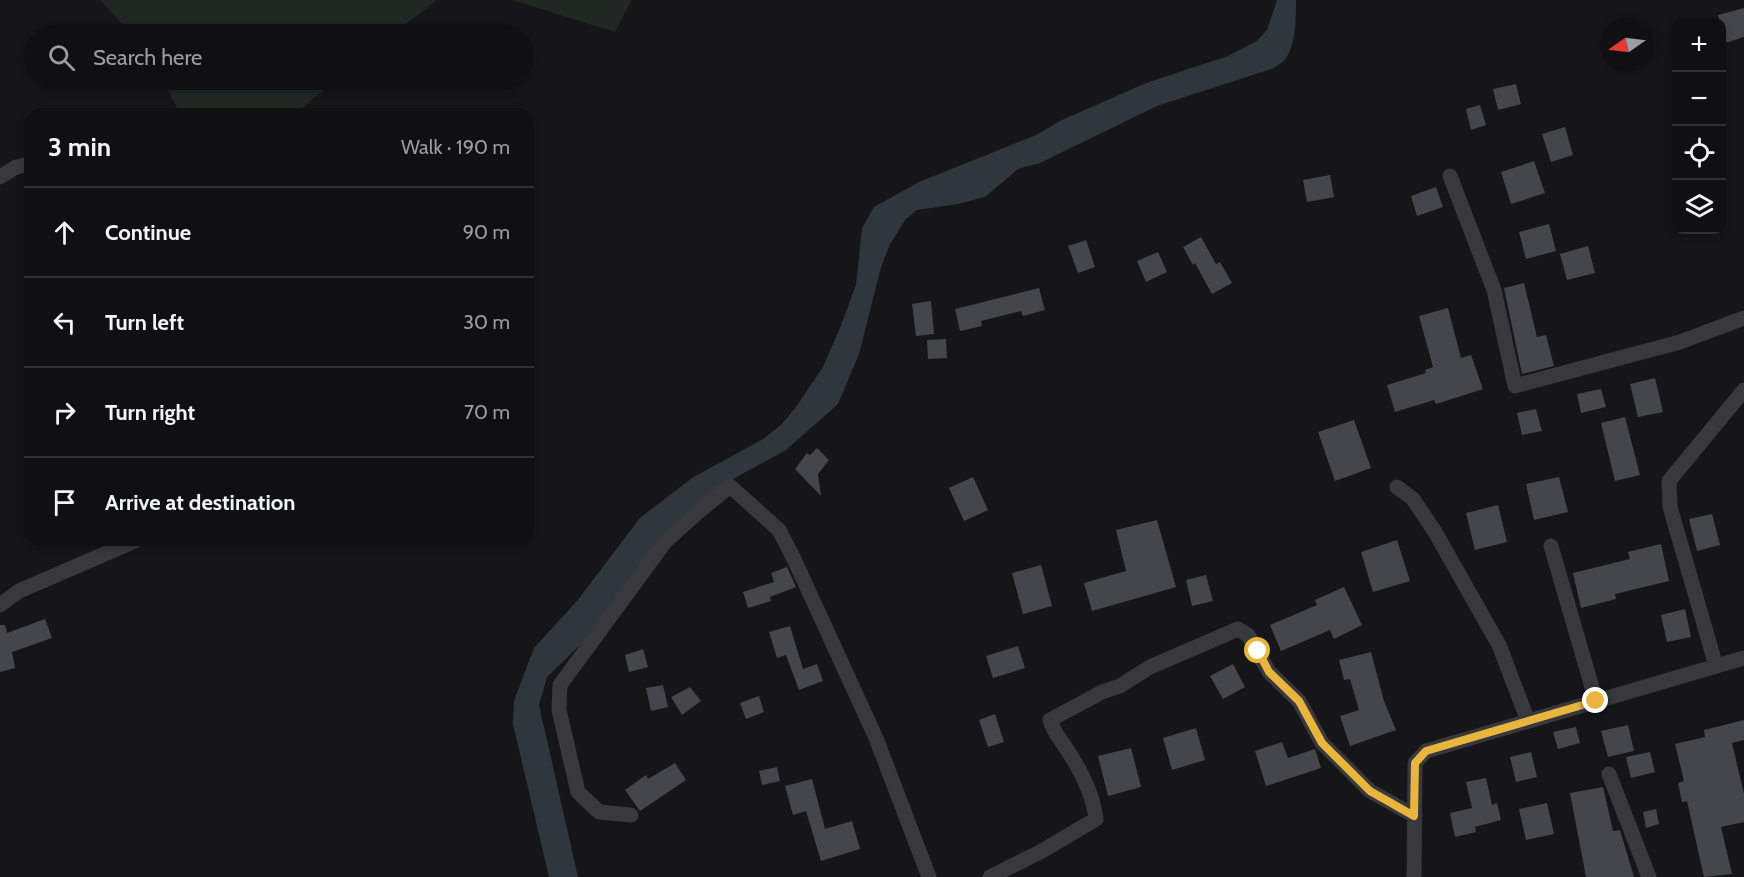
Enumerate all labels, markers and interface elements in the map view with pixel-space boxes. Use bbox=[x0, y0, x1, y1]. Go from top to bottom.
north arrow bbox=[1600, 18, 1654, 72]
map controls bbox=[1672, 18, 1726, 234]
button: + bbox=[1672, 18, 1726, 72]
search box bbox=[24, 24, 534, 90]
icon: search bbox=[45, 41, 78, 74]
text: Search here bbox=[93, 44, 202, 71]
button: − bbox=[1672, 72, 1726, 126]
button: locate bbox=[1672, 126, 1726, 180]
text: 3 min bbox=[48, 131, 111, 163]
text: Walk · 190 m bbox=[401, 135, 510, 159]
button: layers bbox=[1672, 180, 1726, 234]
icon: ahead bbox=[48, 216, 81, 249]
text: Continue bbox=[105, 219, 191, 246]
text: 90 m bbox=[463, 220, 510, 244]
icon: left bbox=[48, 306, 81, 339]
text: Turn left bbox=[105, 309, 184, 336]
text: 30 m bbox=[463, 310, 510, 334]
icon: right bbox=[48, 396, 81, 429]
text: Turn right bbox=[105, 399, 195, 426]
text: 70 m bbox=[464, 400, 510, 424]
icon: arrive bbox=[48, 486, 81, 519]
text: Arrive at destination bbox=[105, 489, 295, 516]
route start bbox=[1244, 637, 1270, 663]
route end bbox=[1582, 687, 1608, 713]

